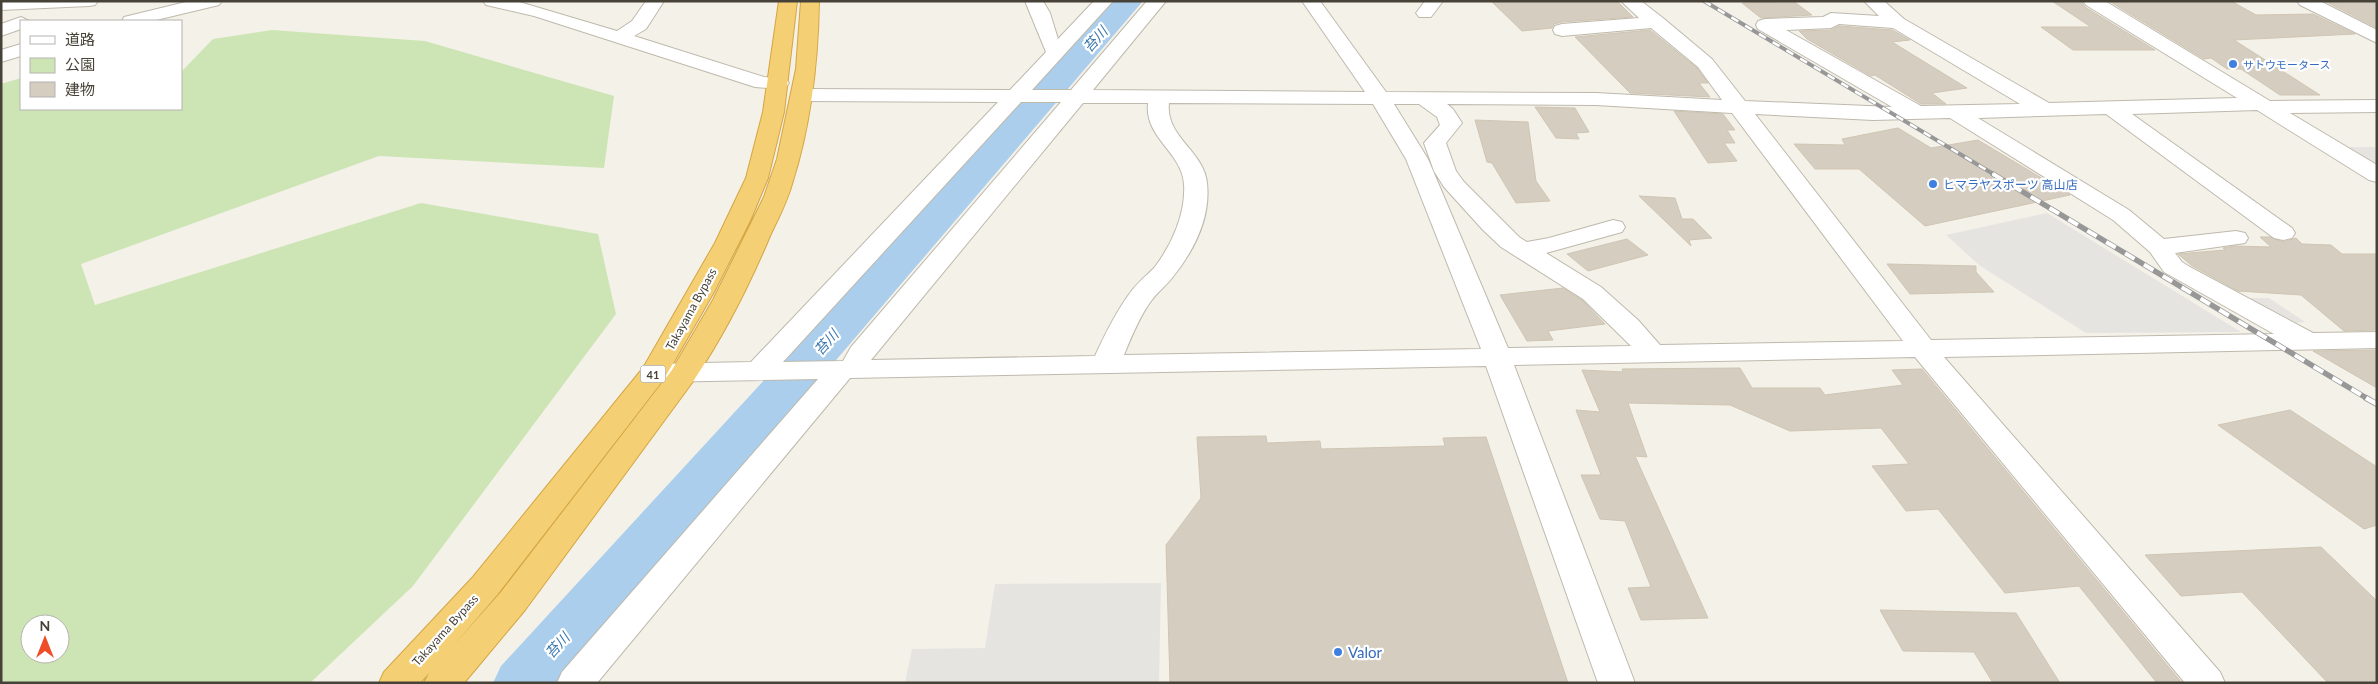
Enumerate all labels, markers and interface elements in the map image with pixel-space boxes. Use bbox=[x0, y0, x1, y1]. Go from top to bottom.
legend bbox=[20, 20, 182, 110]
water label: 苔川 bbox=[1079, 21, 1112, 55]
text: 道路 bbox=[65, 30, 95, 48]
text: 公園 bbox=[65, 55, 95, 73]
marker: サトウモータース bbox=[2227, 58, 2239, 70]
place label: サトウモータース bbox=[2243, 58, 2330, 71]
text: 建物 bbox=[65, 80, 95, 98]
place label: ヒマラヤスポーツ 高山店 bbox=[1943, 177, 2078, 192]
marker: ヒマラヤスポーツ 高山店 bbox=[1927, 178, 1939, 190]
street label: Takayama Bypass bbox=[662, 265, 720, 353]
water label: 苔川 bbox=[810, 324, 843, 358]
road number: 41 bbox=[640, 366, 666, 382]
street label: Takayama Bypass bbox=[409, 591, 481, 669]
north arrow bbox=[20, 614, 70, 664]
text: N bbox=[40, 617, 50, 634]
water label: 苔川 bbox=[541, 627, 574, 661]
place label: Valor bbox=[1348, 643, 1383, 661]
marker: Valor bbox=[1332, 646, 1344, 658]

